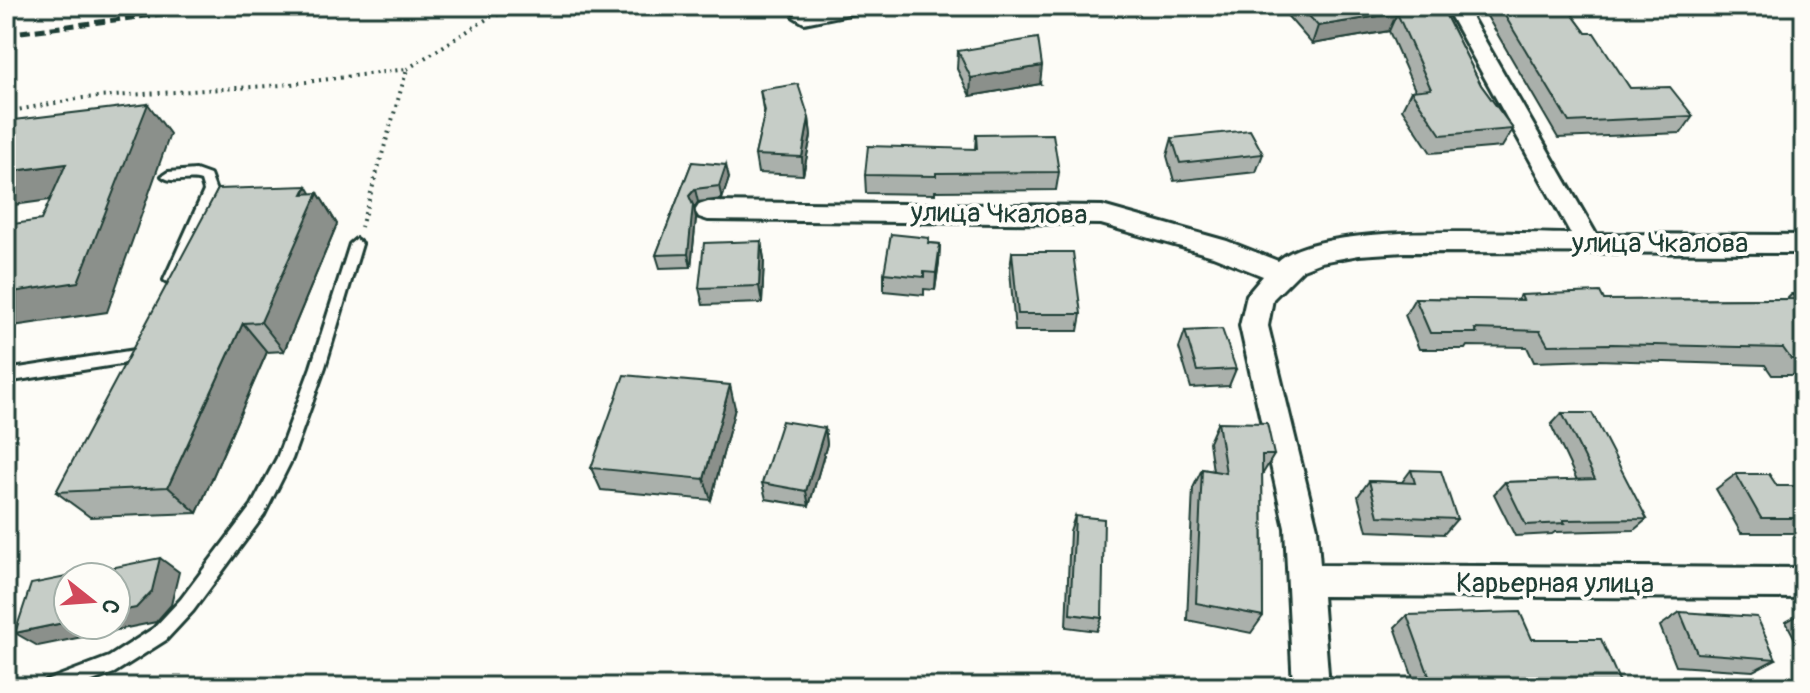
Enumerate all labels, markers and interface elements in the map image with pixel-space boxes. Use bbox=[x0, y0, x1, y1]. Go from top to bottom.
street label: улица Чкалова bbox=[909, 195, 1088, 233]
street label: улица Чкалова bbox=[1571, 226, 1748, 261]
north arrow bbox=[52, 561, 132, 641]
street label: Карьерная улица bbox=[1456, 566, 1654, 601]
text: С bbox=[95, 596, 126, 618]

